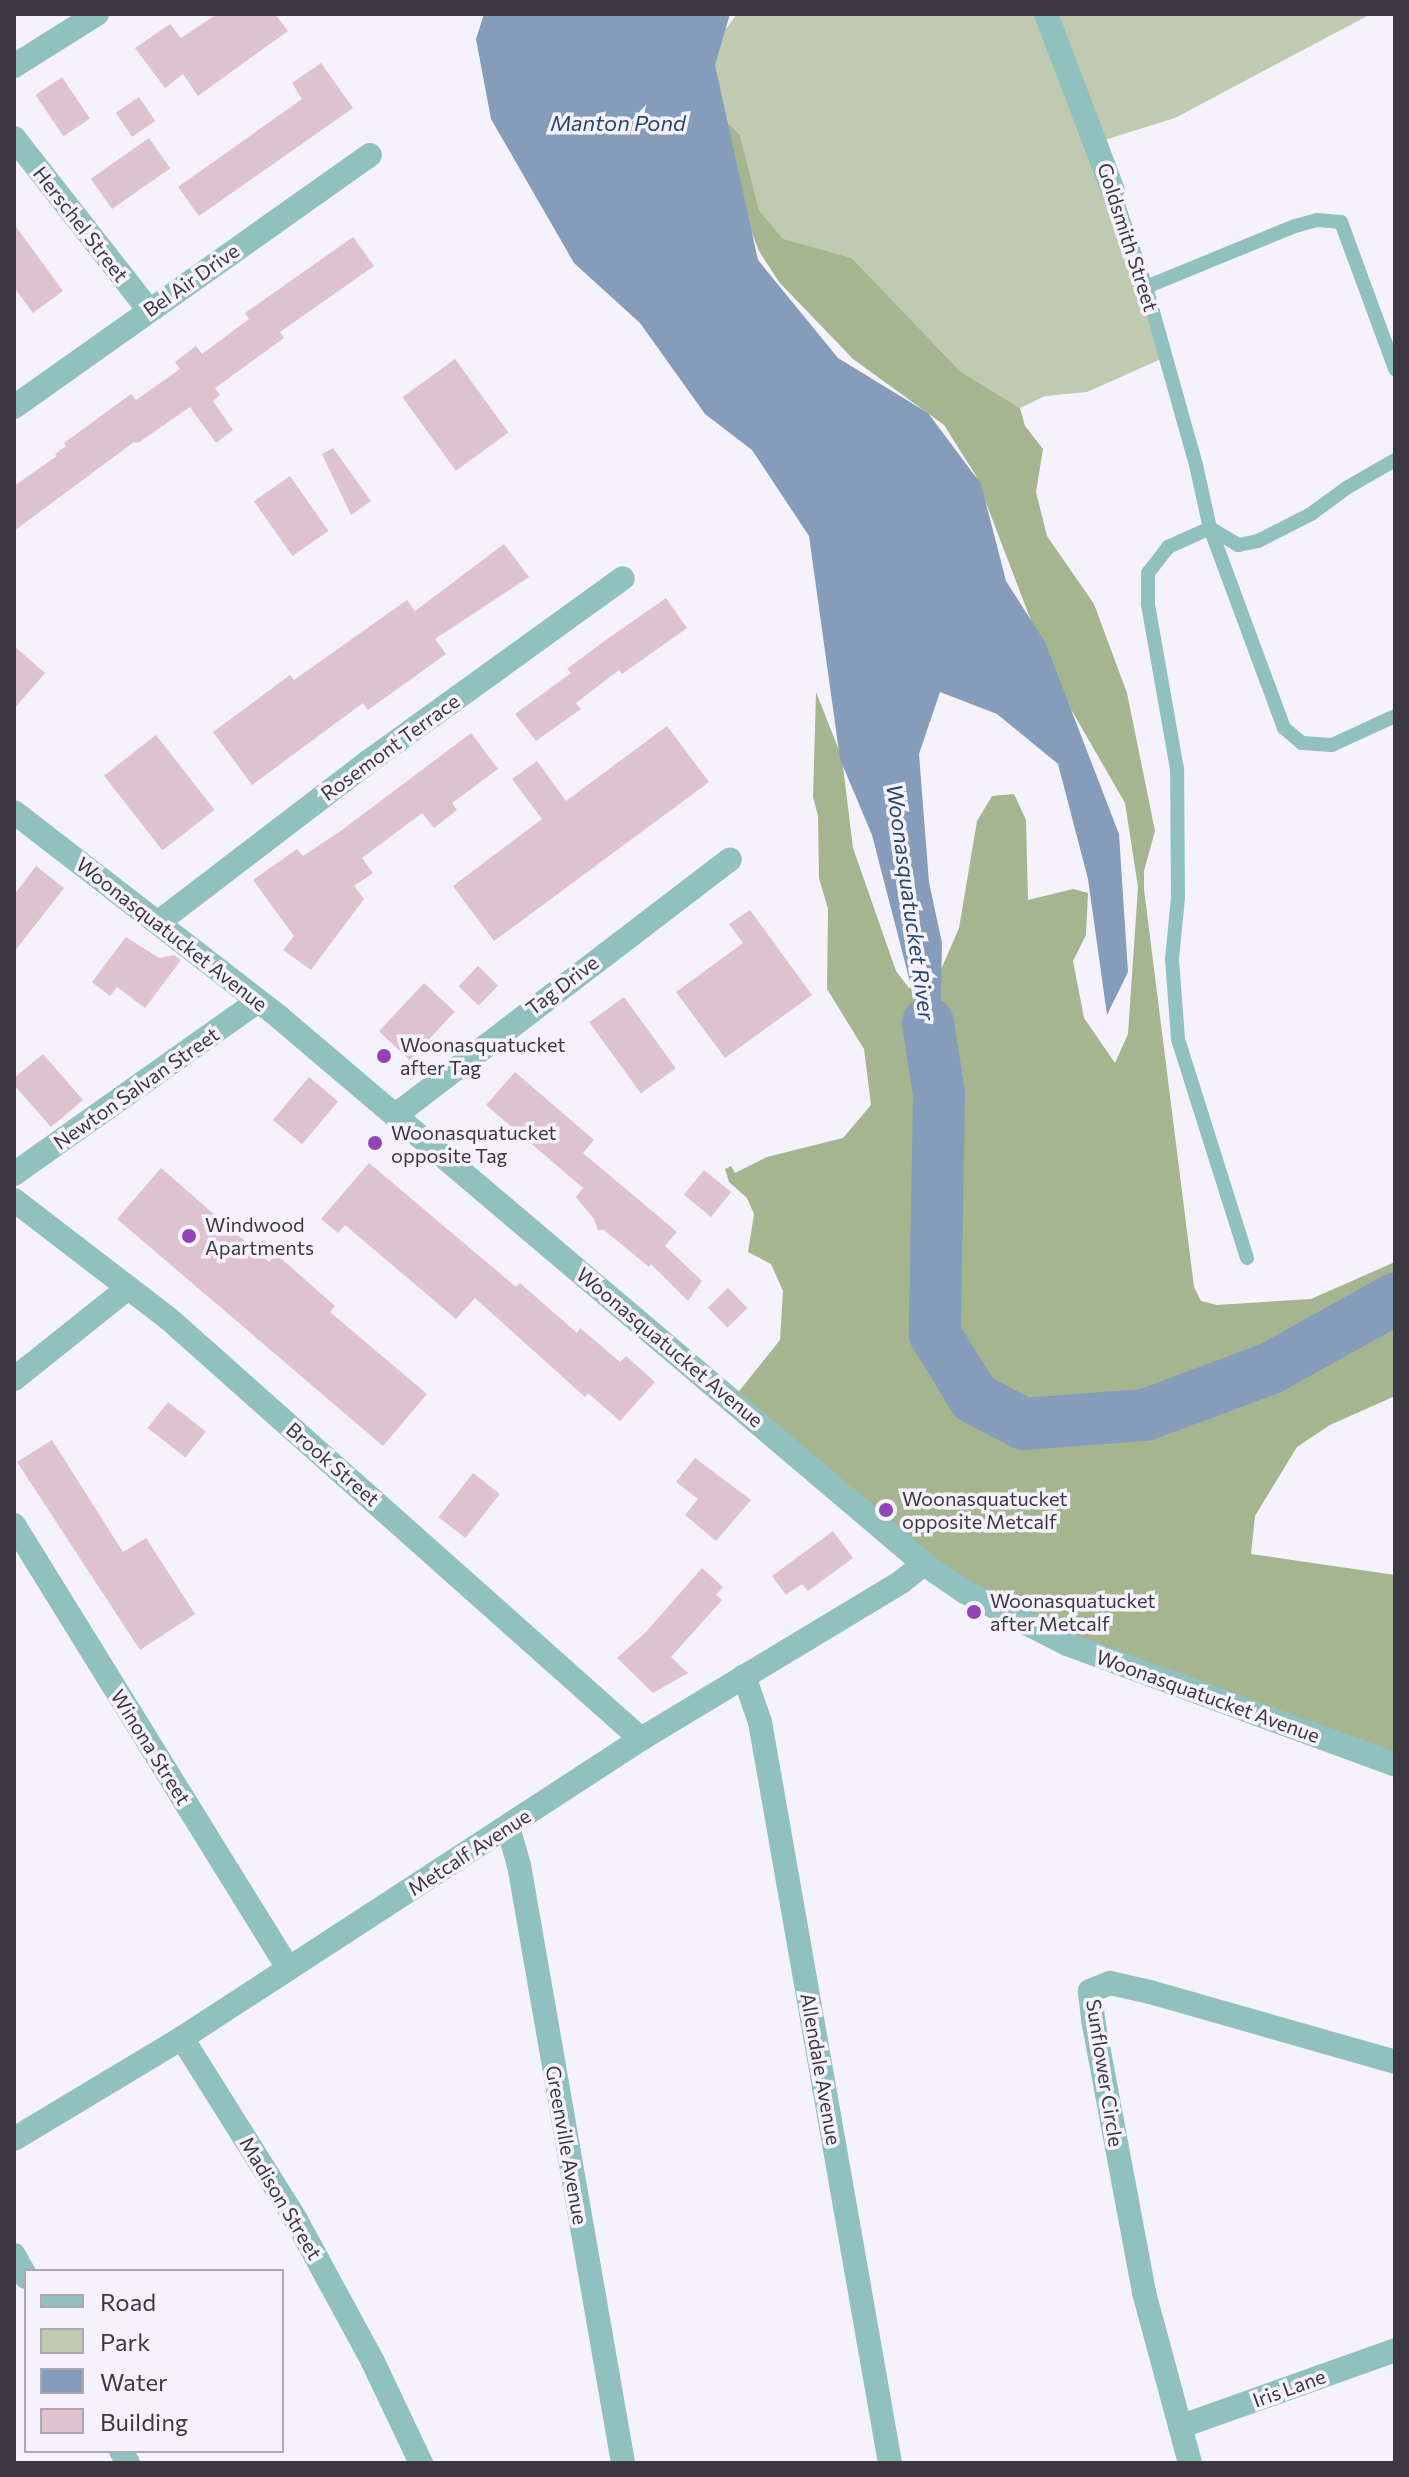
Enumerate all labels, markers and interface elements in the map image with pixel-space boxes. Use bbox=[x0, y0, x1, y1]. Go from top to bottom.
water label: Manton Pond bbox=[550, 110, 686, 136]
street label: Goldsmith Street bbox=[1093, 160, 1163, 314]
street label: Herschel Street bbox=[29, 162, 133, 286]
street label: Bel Air Drive bbox=[138, 238, 244, 322]
street label: Rosemont Terrace bbox=[316, 689, 464, 805]
water label: Woonasquatucket River bbox=[881, 782, 941, 1022]
street label: Woonasquatucket Avenue bbox=[72, 852, 272, 1016]
street label: Tag Drive bbox=[521, 950, 603, 1020]
street label: Newton Salvan Street bbox=[49, 1022, 223, 1154]
place label: Woonasquatucket after Tag bbox=[400, 1032, 565, 1079]
marker: Woonasquatucket after Tag bbox=[375, 1047, 393, 1065]
place label: Woonasquatucket opposite Tag bbox=[391, 1120, 556, 1167]
marker: Woonasquatucket opposite Tag bbox=[366, 1134, 384, 1152]
place label: Windwood Apartments bbox=[205, 1212, 314, 1259]
marker: Windwood Apartments bbox=[180, 1227, 198, 1245]
street label: Woonasquatucket Avenue bbox=[572, 1262, 768, 1432]
street label: Brook Street bbox=[281, 1417, 385, 1511]
place label: Woonasquatucket opposite Metcalf bbox=[902, 1486, 1067, 1533]
marker: Woonasquatucket opposite Metcalf bbox=[877, 1501, 895, 1519]
place label: Woonasquatucket after Metcalf bbox=[990, 1588, 1155, 1635]
marker: Woonasquatucket after Metcalf bbox=[965, 1603, 983, 1621]
street label: Woonasquatucket Avenue bbox=[1093, 1644, 1323, 1748]
street label: Winona Street bbox=[106, 1685, 196, 1809]
street label: Metcalf Avenue bbox=[403, 1803, 535, 1901]
street label: Allendale Avenue bbox=[796, 1991, 846, 2147]
street label: Sunflower Circle bbox=[1081, 1998, 1129, 2148]
street label: Greenville Avenue bbox=[541, 2064, 593, 2226]
street label: Madison Street bbox=[235, 2132, 327, 2264]
legend bbox=[24, 2269, 284, 2453]
text: Road bbox=[100, 2287, 156, 2316]
text: Park bbox=[100, 2327, 150, 2356]
street label: Iris Lane bbox=[1249, 2364, 1329, 2412]
text: Water bbox=[100, 2367, 168, 2396]
text: Building bbox=[100, 2407, 188, 2436]

